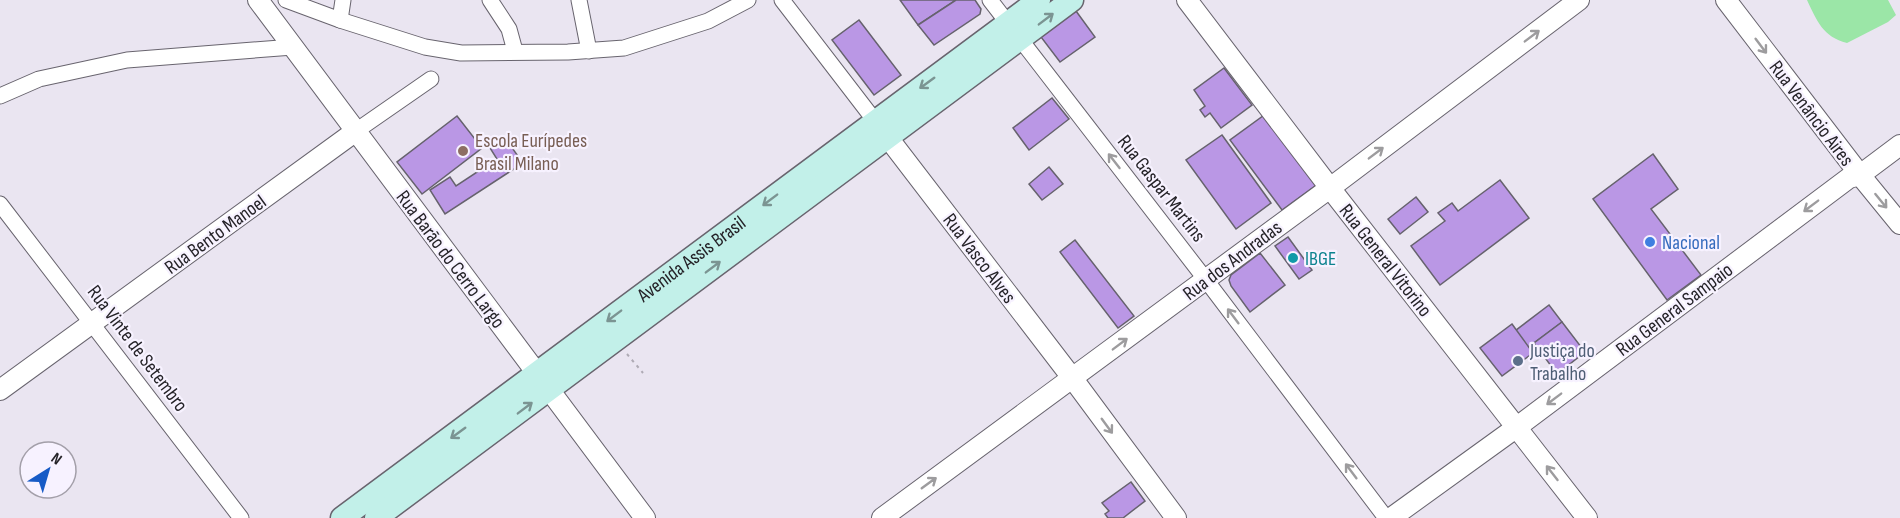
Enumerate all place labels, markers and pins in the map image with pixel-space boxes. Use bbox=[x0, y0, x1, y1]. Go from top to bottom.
place label: Escola Eurípedes Brasil Milano bbox=[475, 129, 587, 176]
marker: Escola Eurípedes Brasil Milano bbox=[456, 144, 470, 158]
place label: Nacional bbox=[1662, 231, 1720, 255]
marker: Nacional bbox=[1643, 235, 1657, 249]
place label: IBGE bbox=[1305, 247, 1336, 271]
marker: IBGE bbox=[1286, 251, 1300, 265]
place label: Justiça do Trabalho bbox=[1529, 339, 1595, 386]
marker: Justiça do Trabalho bbox=[1511, 354, 1525, 368]

